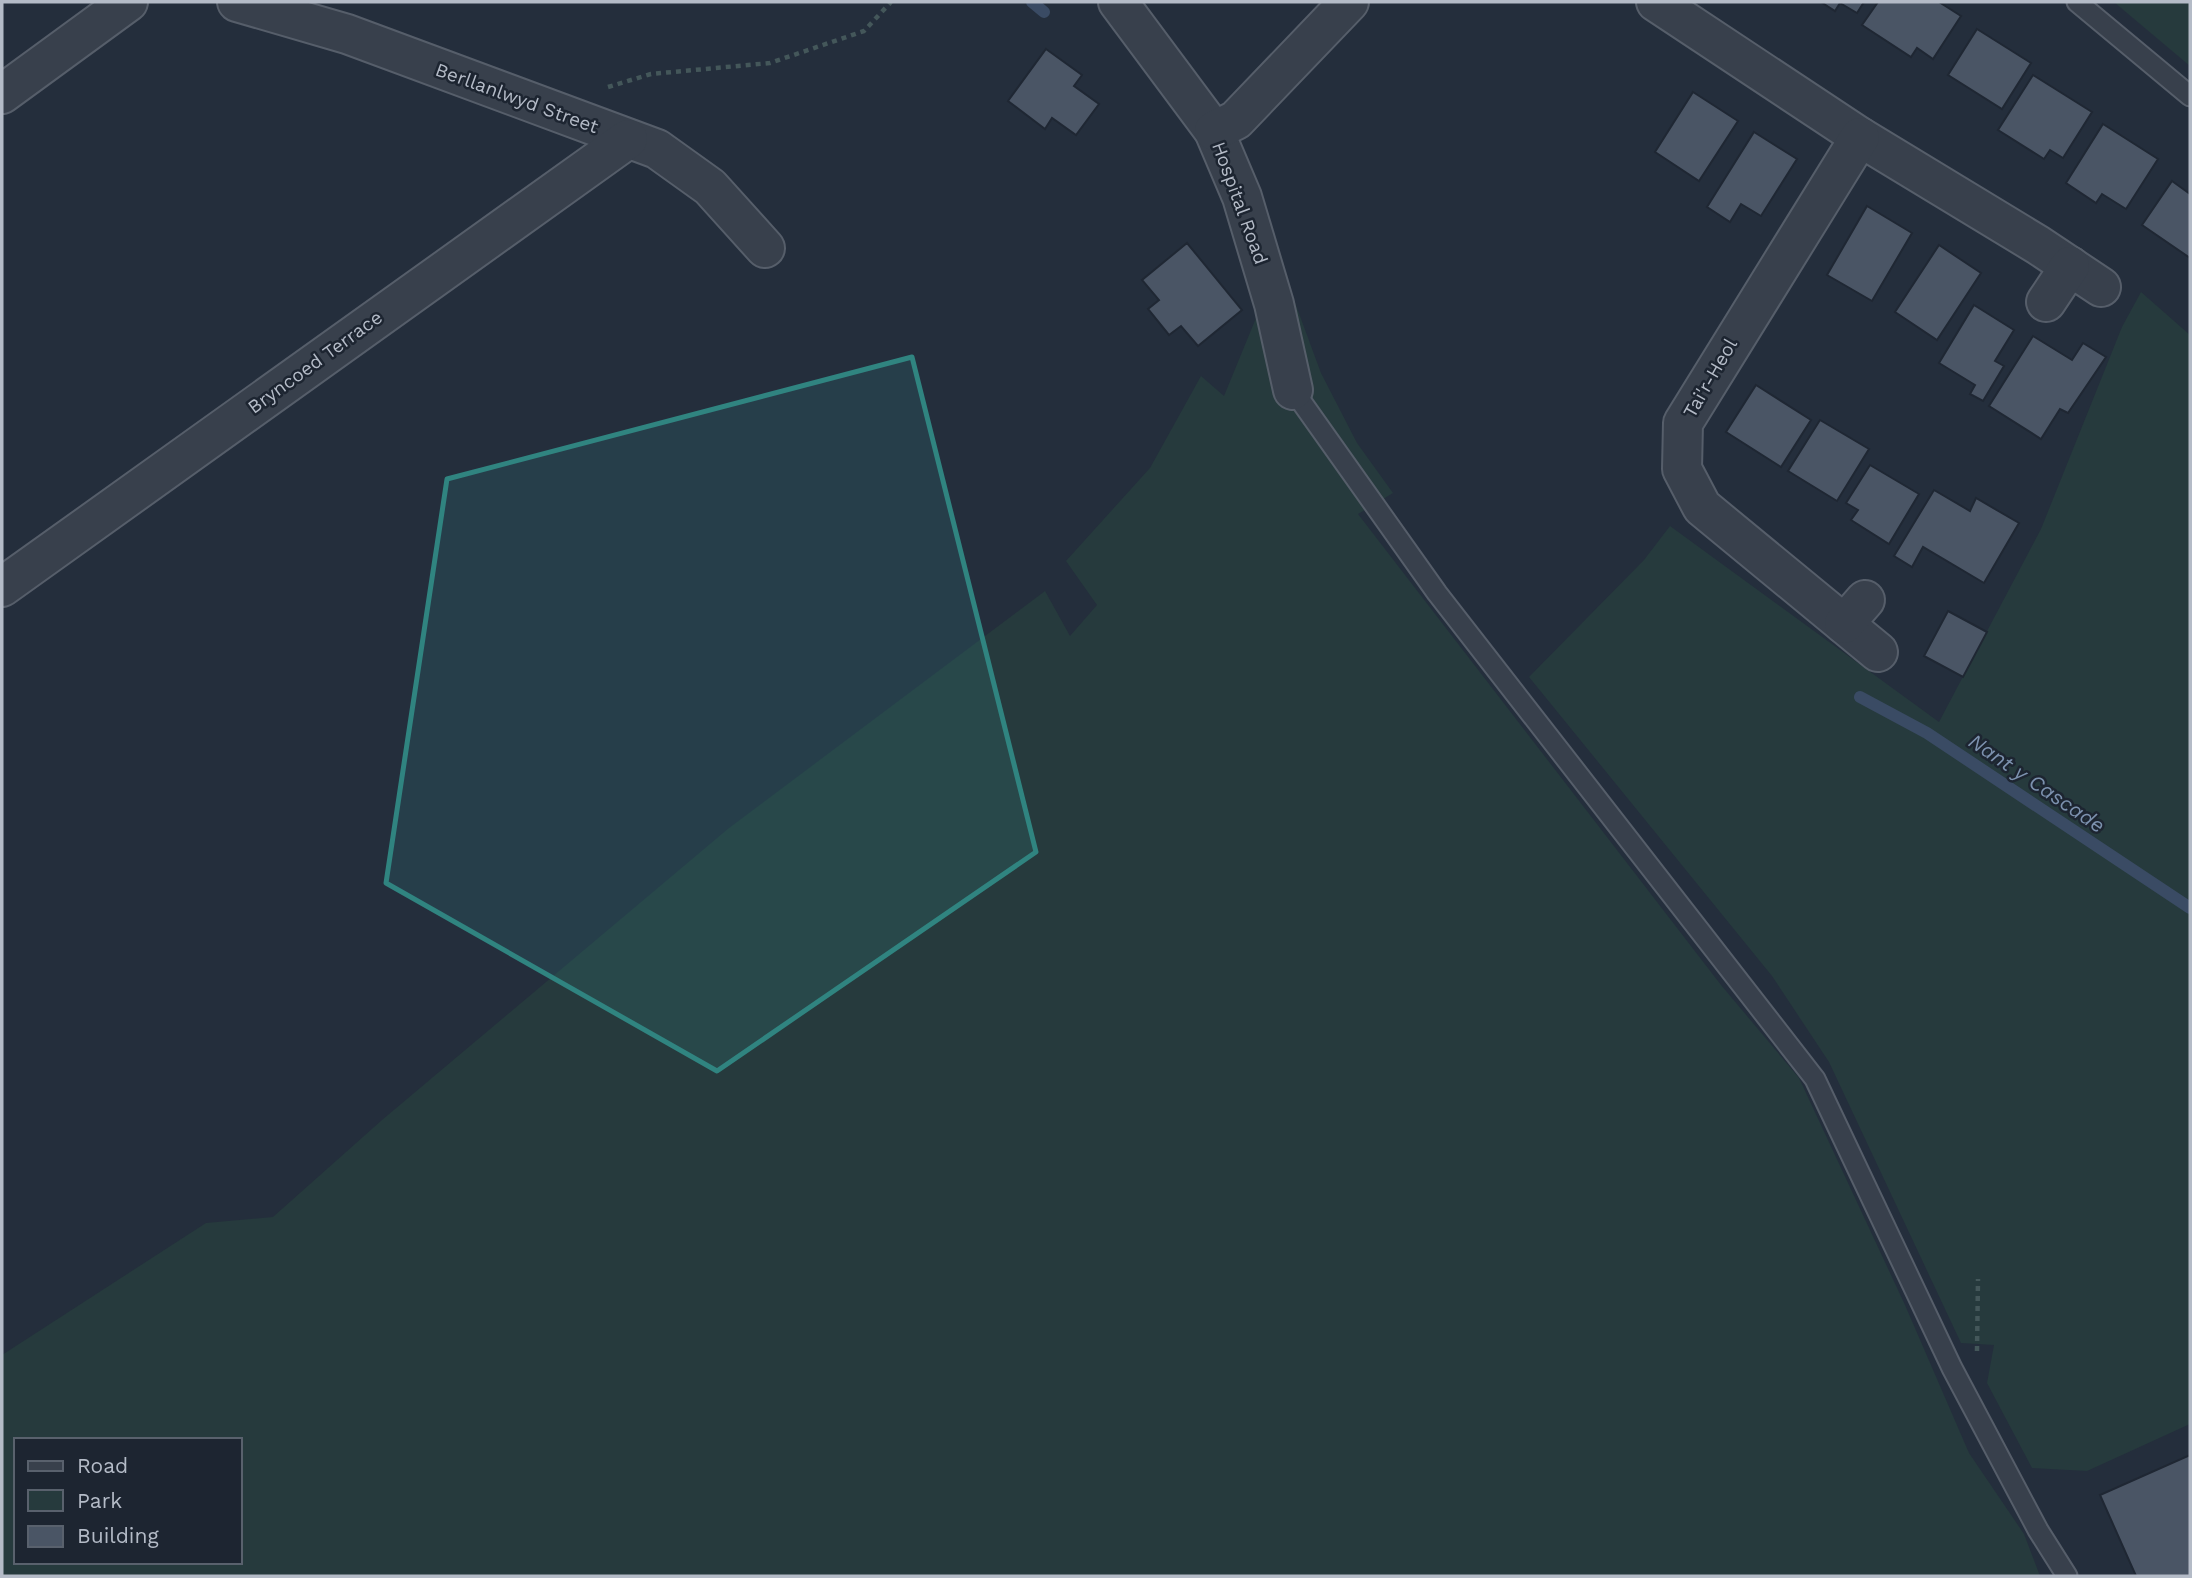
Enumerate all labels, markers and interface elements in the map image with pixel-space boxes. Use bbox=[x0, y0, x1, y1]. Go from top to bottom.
street label: Berllanlwyd Street bbox=[432, 58, 602, 138]
street label: Hospital Road bbox=[1207, 139, 1273, 267]
street label: Bryncoed Terrace bbox=[243, 306, 387, 418]
street label: Tai'r-Heol bbox=[1678, 334, 1742, 422]
water label: Nant y Cascade bbox=[1964, 728, 2110, 838]
legend bbox=[14, 1438, 242, 1564]
text: Road bbox=[77, 1453, 128, 1478]
text: Park bbox=[77, 1488, 122, 1513]
text: Building bbox=[77, 1523, 159, 1548]

